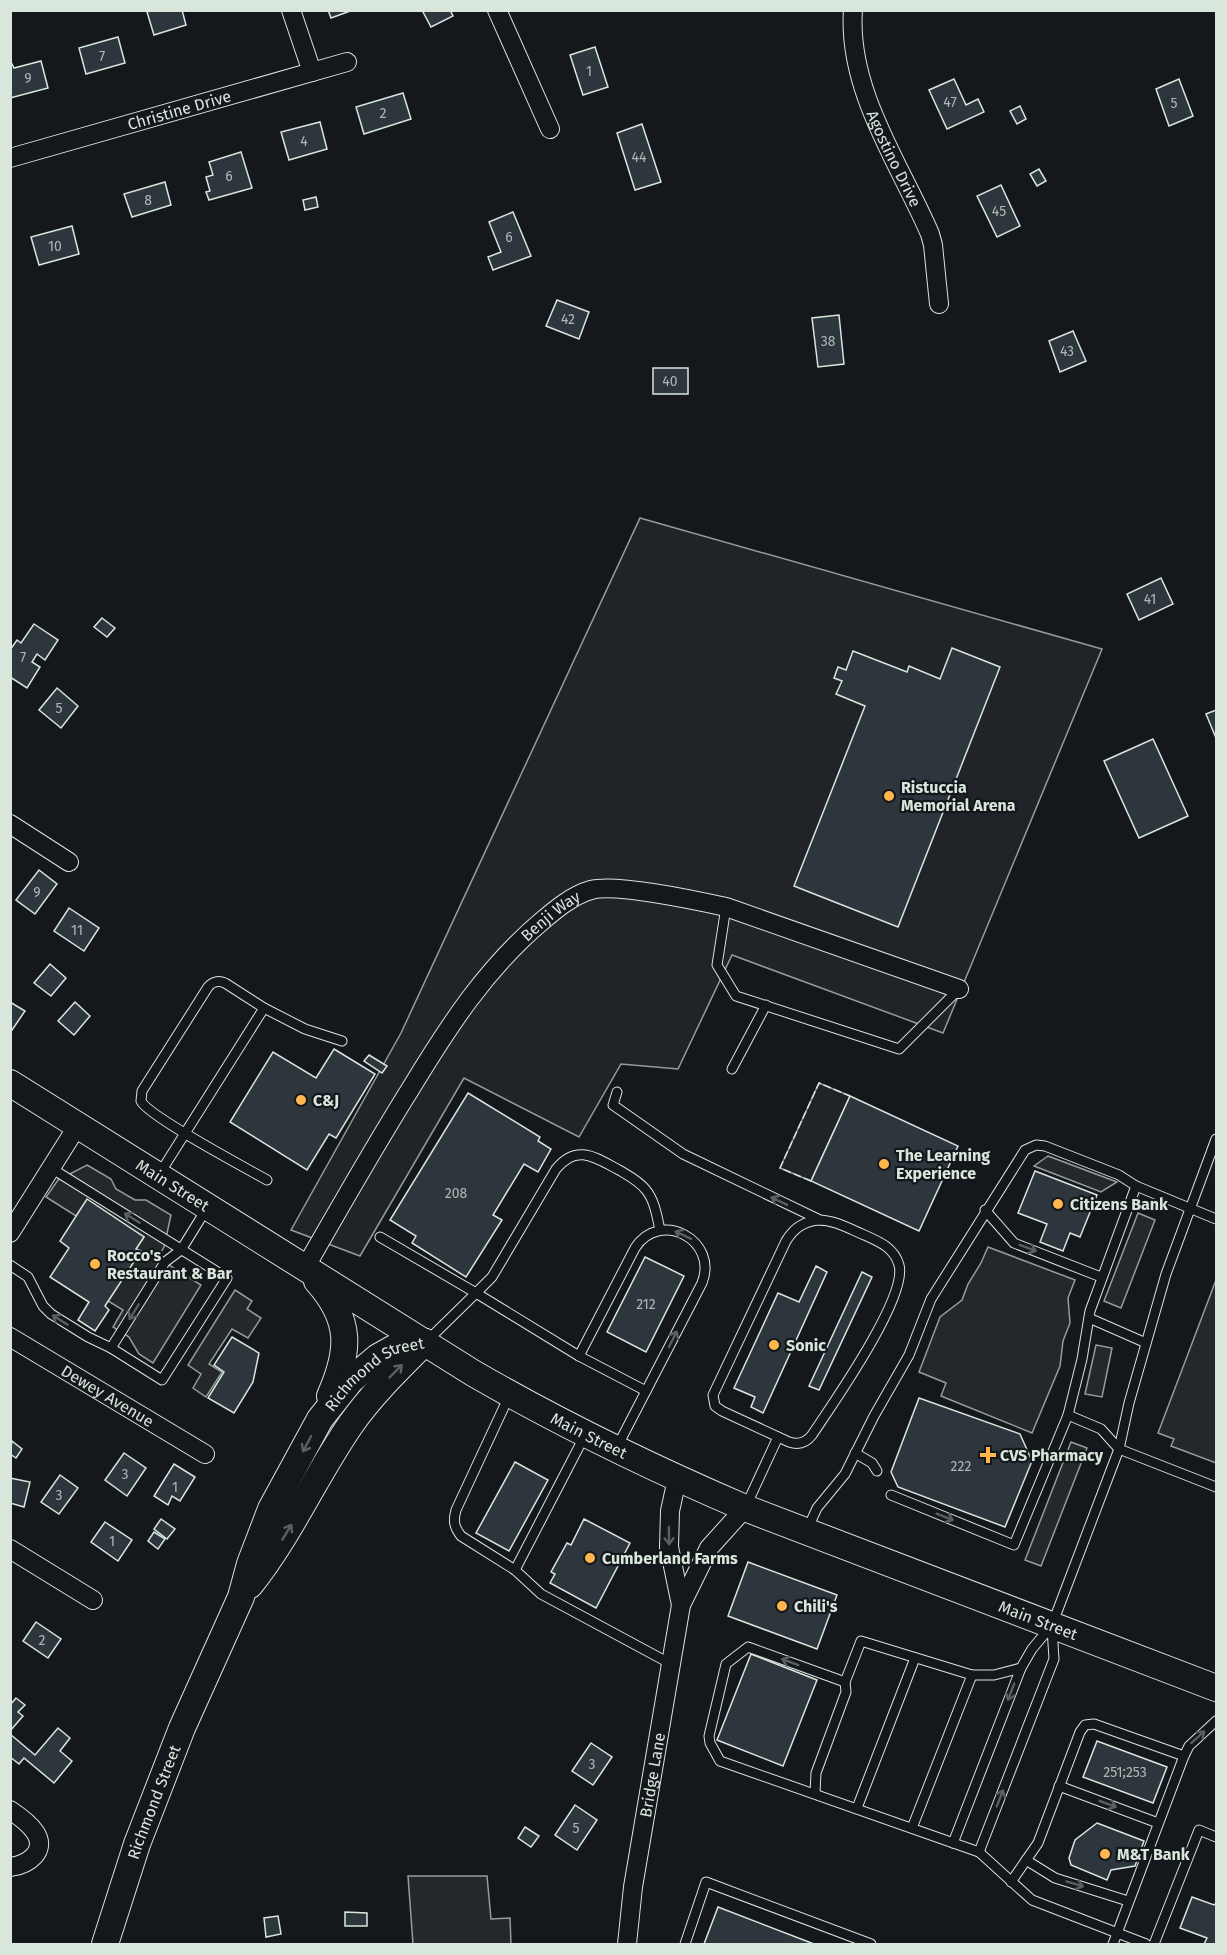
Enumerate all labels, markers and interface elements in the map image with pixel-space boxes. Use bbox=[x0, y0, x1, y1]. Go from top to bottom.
house number: 7 bbox=[99, 48, 105, 65]
house number: 1 bbox=[586, 63, 592, 80]
house number: 9 bbox=[24, 70, 32, 87]
street label: Christine Drive bbox=[126, 87, 233, 134]
house number: 47 bbox=[943, 94, 957, 111]
house number: 5 bbox=[1170, 95, 1178, 112]
house number: 2 bbox=[380, 105, 387, 122]
street label: Agostino Drive bbox=[863, 107, 925, 210]
house number: 4 bbox=[300, 133, 308, 150]
house number: 44 bbox=[632, 149, 647, 166]
house number: 6 bbox=[225, 168, 233, 185]
house number: 8 bbox=[144, 192, 152, 209]
house number: 45 bbox=[992, 203, 1006, 220]
house number: 6 bbox=[505, 229, 513, 246]
house number: 10 bbox=[48, 238, 62, 255]
house number: 42 bbox=[561, 311, 575, 328]
house number: 38 bbox=[821, 333, 836, 350]
house number: 43 bbox=[1060, 343, 1074, 360]
house number: 40 bbox=[662, 373, 678, 390]
house number: 41 bbox=[1144, 591, 1156, 608]
house number: 7 bbox=[20, 649, 26, 666]
house number: 5 bbox=[55, 700, 63, 717]
place label: Ristuccia Memorial Arena bbox=[901, 778, 1016, 815]
marker: Ristuccia Memorial Arena bbox=[882, 789, 896, 803]
house number: 9 bbox=[33, 884, 41, 901]
street label: Benji Way bbox=[517, 887, 583, 945]
house number: 11 bbox=[71, 922, 83, 939]
place label: C&J bbox=[313, 1091, 339, 1110]
marker: C&J bbox=[294, 1093, 308, 1107]
place label: The Learning Experience bbox=[896, 1146, 990, 1183]
street label: Main Street bbox=[132, 1155, 213, 1215]
marker: The Learning Experience bbox=[877, 1157, 891, 1171]
house number: 208 bbox=[445, 1185, 468, 1202]
one-way arrow bbox=[770, 1194, 788, 1206]
place label: Citizens Bank bbox=[1070, 1195, 1168, 1214]
marker: Citizens Bank bbox=[1051, 1197, 1065, 1211]
one-way arrow bbox=[123, 1212, 140, 1225]
one-way arrow bbox=[674, 1229, 692, 1241]
one-way arrow bbox=[1018, 1244, 1037, 1255]
place label: Rocco's Restaurant & Bar bbox=[107, 1246, 233, 1283]
marker: Rocco's Restaurant & Bar bbox=[88, 1257, 102, 1271]
house number: 212 bbox=[636, 1296, 656, 1313]
one-way arrow bbox=[127, 1303, 139, 1320]
one-way arrow bbox=[52, 1314, 69, 1326]
one-way arrow bbox=[668, 1330, 680, 1348]
street label: Richmond Street bbox=[321, 1333, 426, 1415]
place label: Sonic bbox=[786, 1336, 826, 1355]
marker: Sonic bbox=[767, 1338, 781, 1352]
street label: Dewey Avenue bbox=[58, 1361, 157, 1431]
one-way arrow bbox=[389, 1364, 403, 1379]
street label: Main Street bbox=[547, 1409, 630, 1463]
one-way arrow bbox=[301, 1435, 313, 1452]
place label: CVS Pharmacy bbox=[1000, 1446, 1104, 1465]
marker: CVS Pharmacy bbox=[981, 1448, 995, 1462]
house number: 222 bbox=[951, 1458, 971, 1475]
house number: 3 bbox=[122, 1466, 129, 1483]
house number: 1 bbox=[172, 1479, 178, 1496]
house number: 3 bbox=[56, 1487, 63, 1504]
one-way arrow bbox=[935, 1512, 954, 1523]
one-way arrow bbox=[281, 1524, 293, 1541]
one-way arrow bbox=[663, 1526, 675, 1546]
house number: 1 bbox=[109, 1533, 115, 1550]
place label: Cumberland Farms bbox=[602, 1549, 738, 1568]
marker: Cumberland Farms bbox=[583, 1551, 597, 1565]
place label: Chili's bbox=[794, 1597, 838, 1616]
street label: Main Street bbox=[996, 1597, 1080, 1644]
marker: Chili's bbox=[775, 1599, 789, 1613]
house number: 2 bbox=[39, 1632, 46, 1649]
one-way arrow bbox=[781, 1656, 800, 1667]
one-way arrow bbox=[1005, 1683, 1016, 1701]
one-way arrow bbox=[1191, 1730, 1206, 1744]
street label: Bridge Lane bbox=[636, 1731, 669, 1819]
street label: Richmond Street bbox=[124, 1742, 185, 1862]
house number: 3 bbox=[589, 1756, 596, 1773]
house number: 251;253 bbox=[1103, 1764, 1147, 1781]
one-way arrow bbox=[996, 1789, 1007, 1807]
one-way arrow bbox=[1099, 1800, 1117, 1811]
house number: 5 bbox=[572, 1820, 580, 1837]
place label: M&T Bank bbox=[1117, 1845, 1190, 1864]
marker: M&T Bank bbox=[1098, 1847, 1112, 1861]
one-way arrow bbox=[1065, 1880, 1084, 1891]

